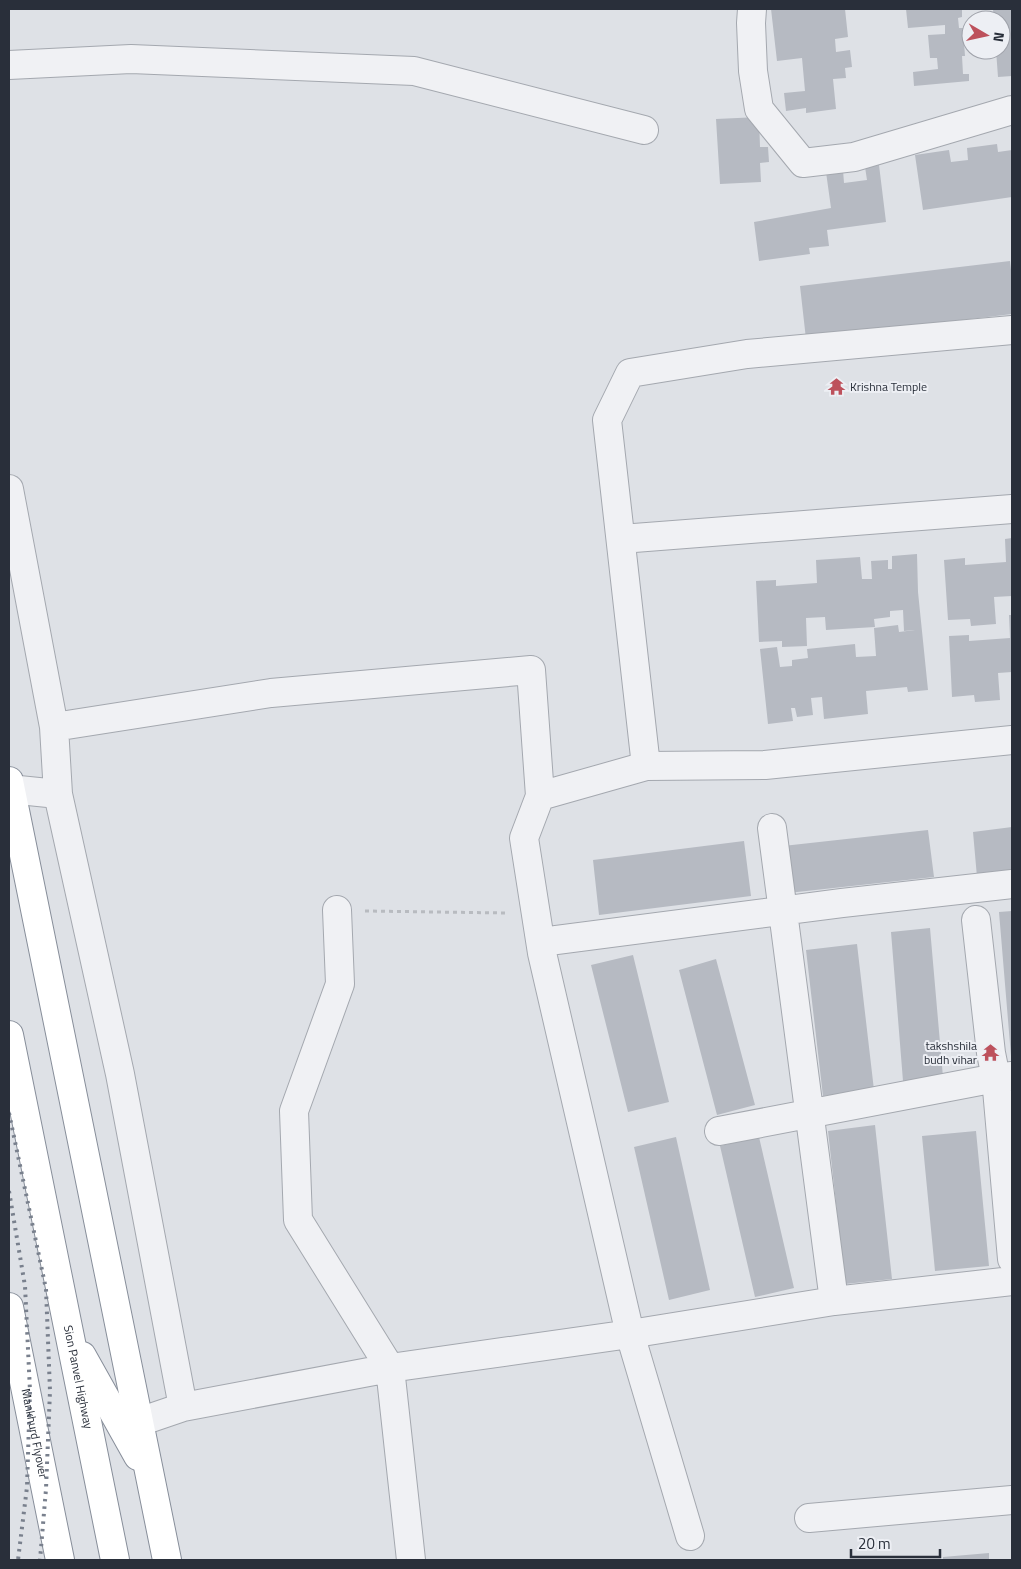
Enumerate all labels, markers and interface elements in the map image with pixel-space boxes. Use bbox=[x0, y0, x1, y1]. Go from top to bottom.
north arrow bbox=[961, 10, 1011, 60]
text: N bbox=[988, 31, 1010, 44]
temple icon: Krishna Temple bbox=[826, 377, 846, 397]
place label: Krishna Temple bbox=[850, 377, 927, 396]
place label: takshshila budh vihar bbox=[924, 1036, 977, 1069]
temple icon: takshshila budh vihar bbox=[981, 1043, 1001, 1063]
street label: Sion Panvel Highway bbox=[59, 1323, 98, 1431]
street label: Mankhurd Flyover bbox=[17, 1387, 53, 1480]
scale bar bbox=[851, 1526, 940, 1558]
text: 20 m bbox=[858, 1532, 891, 1555]

